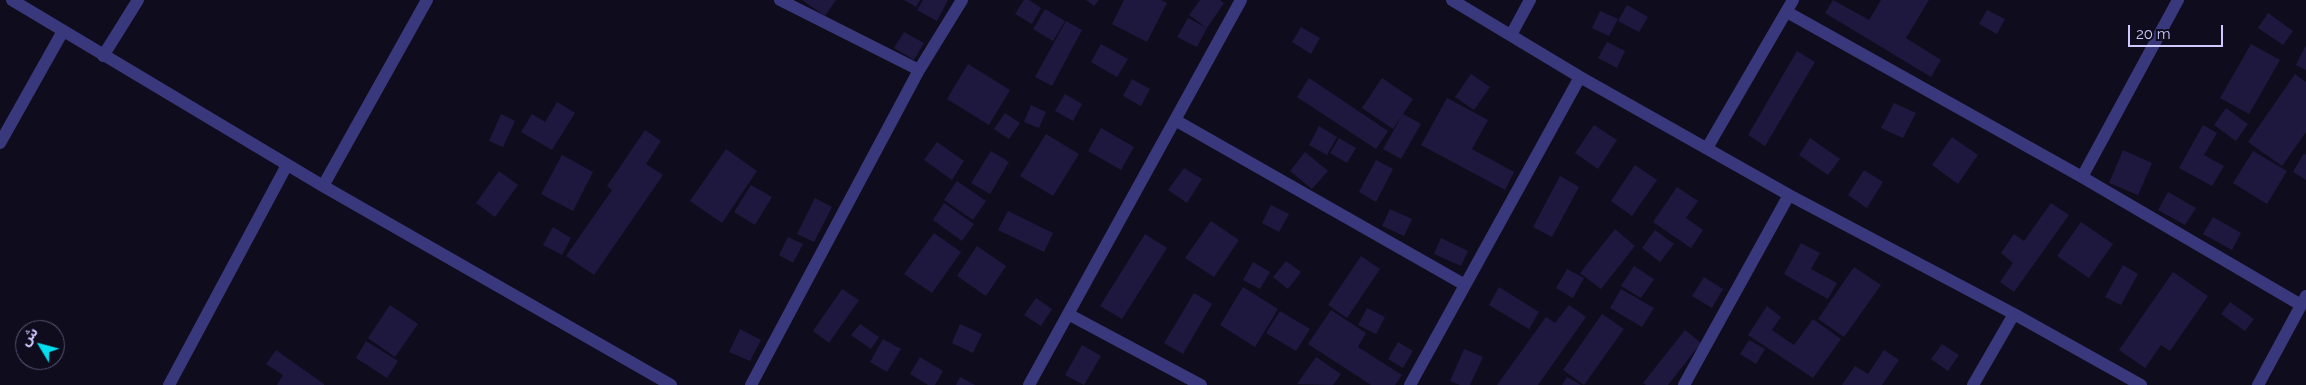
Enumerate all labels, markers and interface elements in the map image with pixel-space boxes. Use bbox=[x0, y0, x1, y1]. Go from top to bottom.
scale bar bbox=[2131, 15, 2226, 47]
text: 20 m bbox=[2136, 25, 2171, 43]
north arrow bbox=[15, 320, 65, 370]
text: ش bbox=[17, 324, 41, 349]

